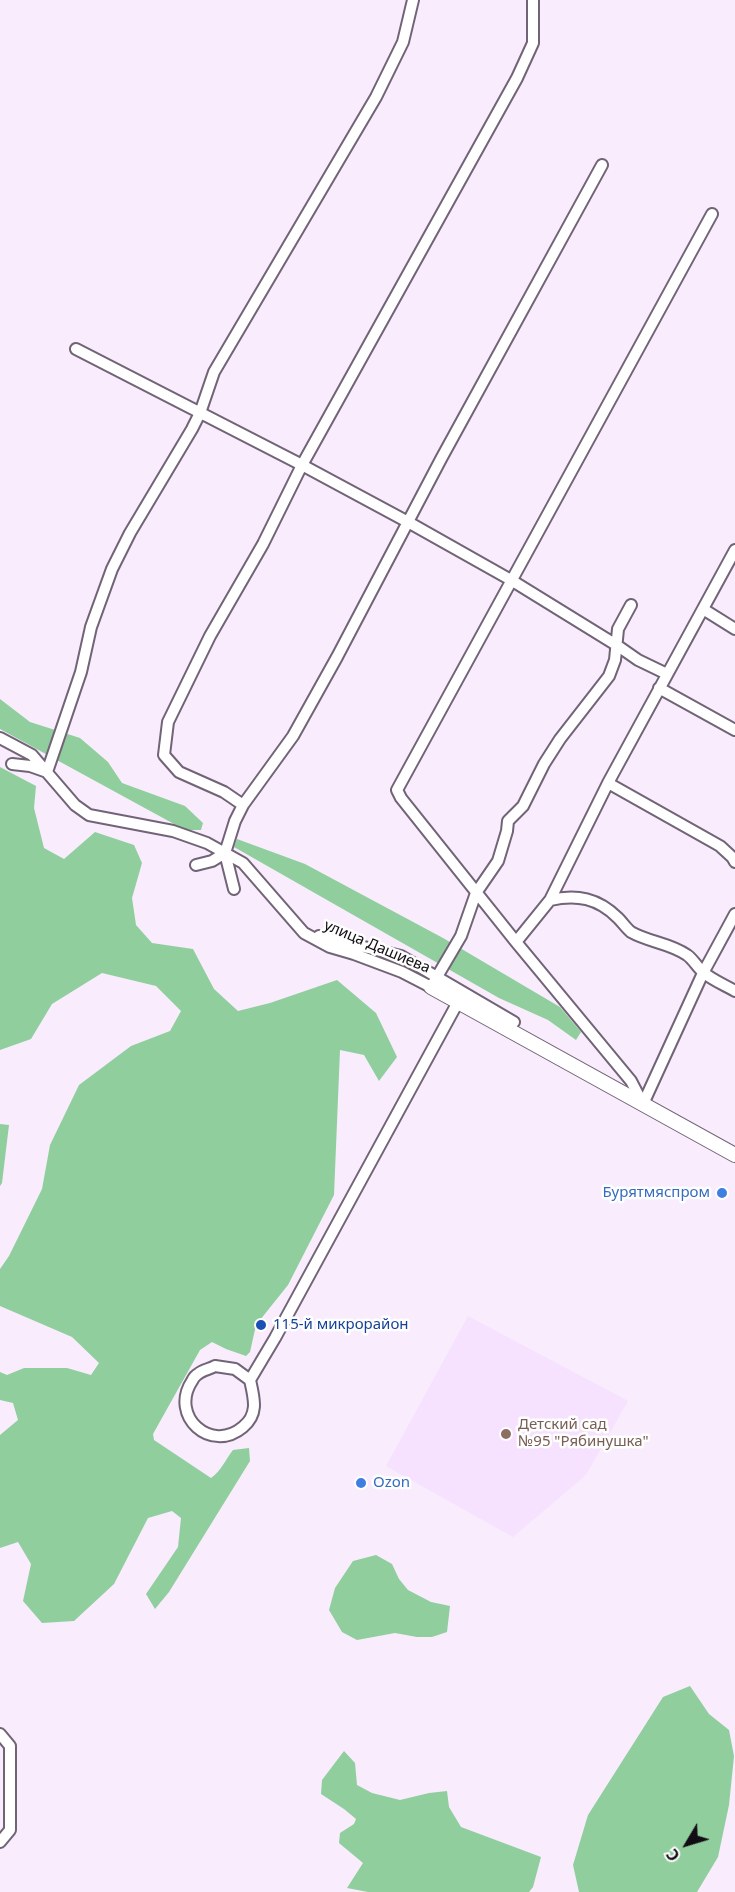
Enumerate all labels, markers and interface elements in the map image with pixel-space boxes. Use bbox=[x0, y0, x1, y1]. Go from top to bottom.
street label: улица Дашиева bbox=[321, 917, 433, 977]
place label: Бурятмяспром bbox=[602, 1184, 710, 1202]
marker: Бурятмяспром bbox=[715, 1186, 729, 1200]
place label: 115-й микрорайон bbox=[273, 1316, 409, 1334]
marker: 115-й микрорайон bbox=[254, 1318, 268, 1332]
place label: Детский сад №95 "Рябинушка" bbox=[518, 1416, 649, 1451]
marker: Детский сад №95 "Рябинушка" bbox=[499, 1427, 513, 1441]
place label: Ozon bbox=[373, 1474, 410, 1492]
marker: Ozon bbox=[354, 1476, 368, 1490]
north arrow bbox=[657, 1814, 717, 1874]
text: С bbox=[661, 1844, 685, 1866]

